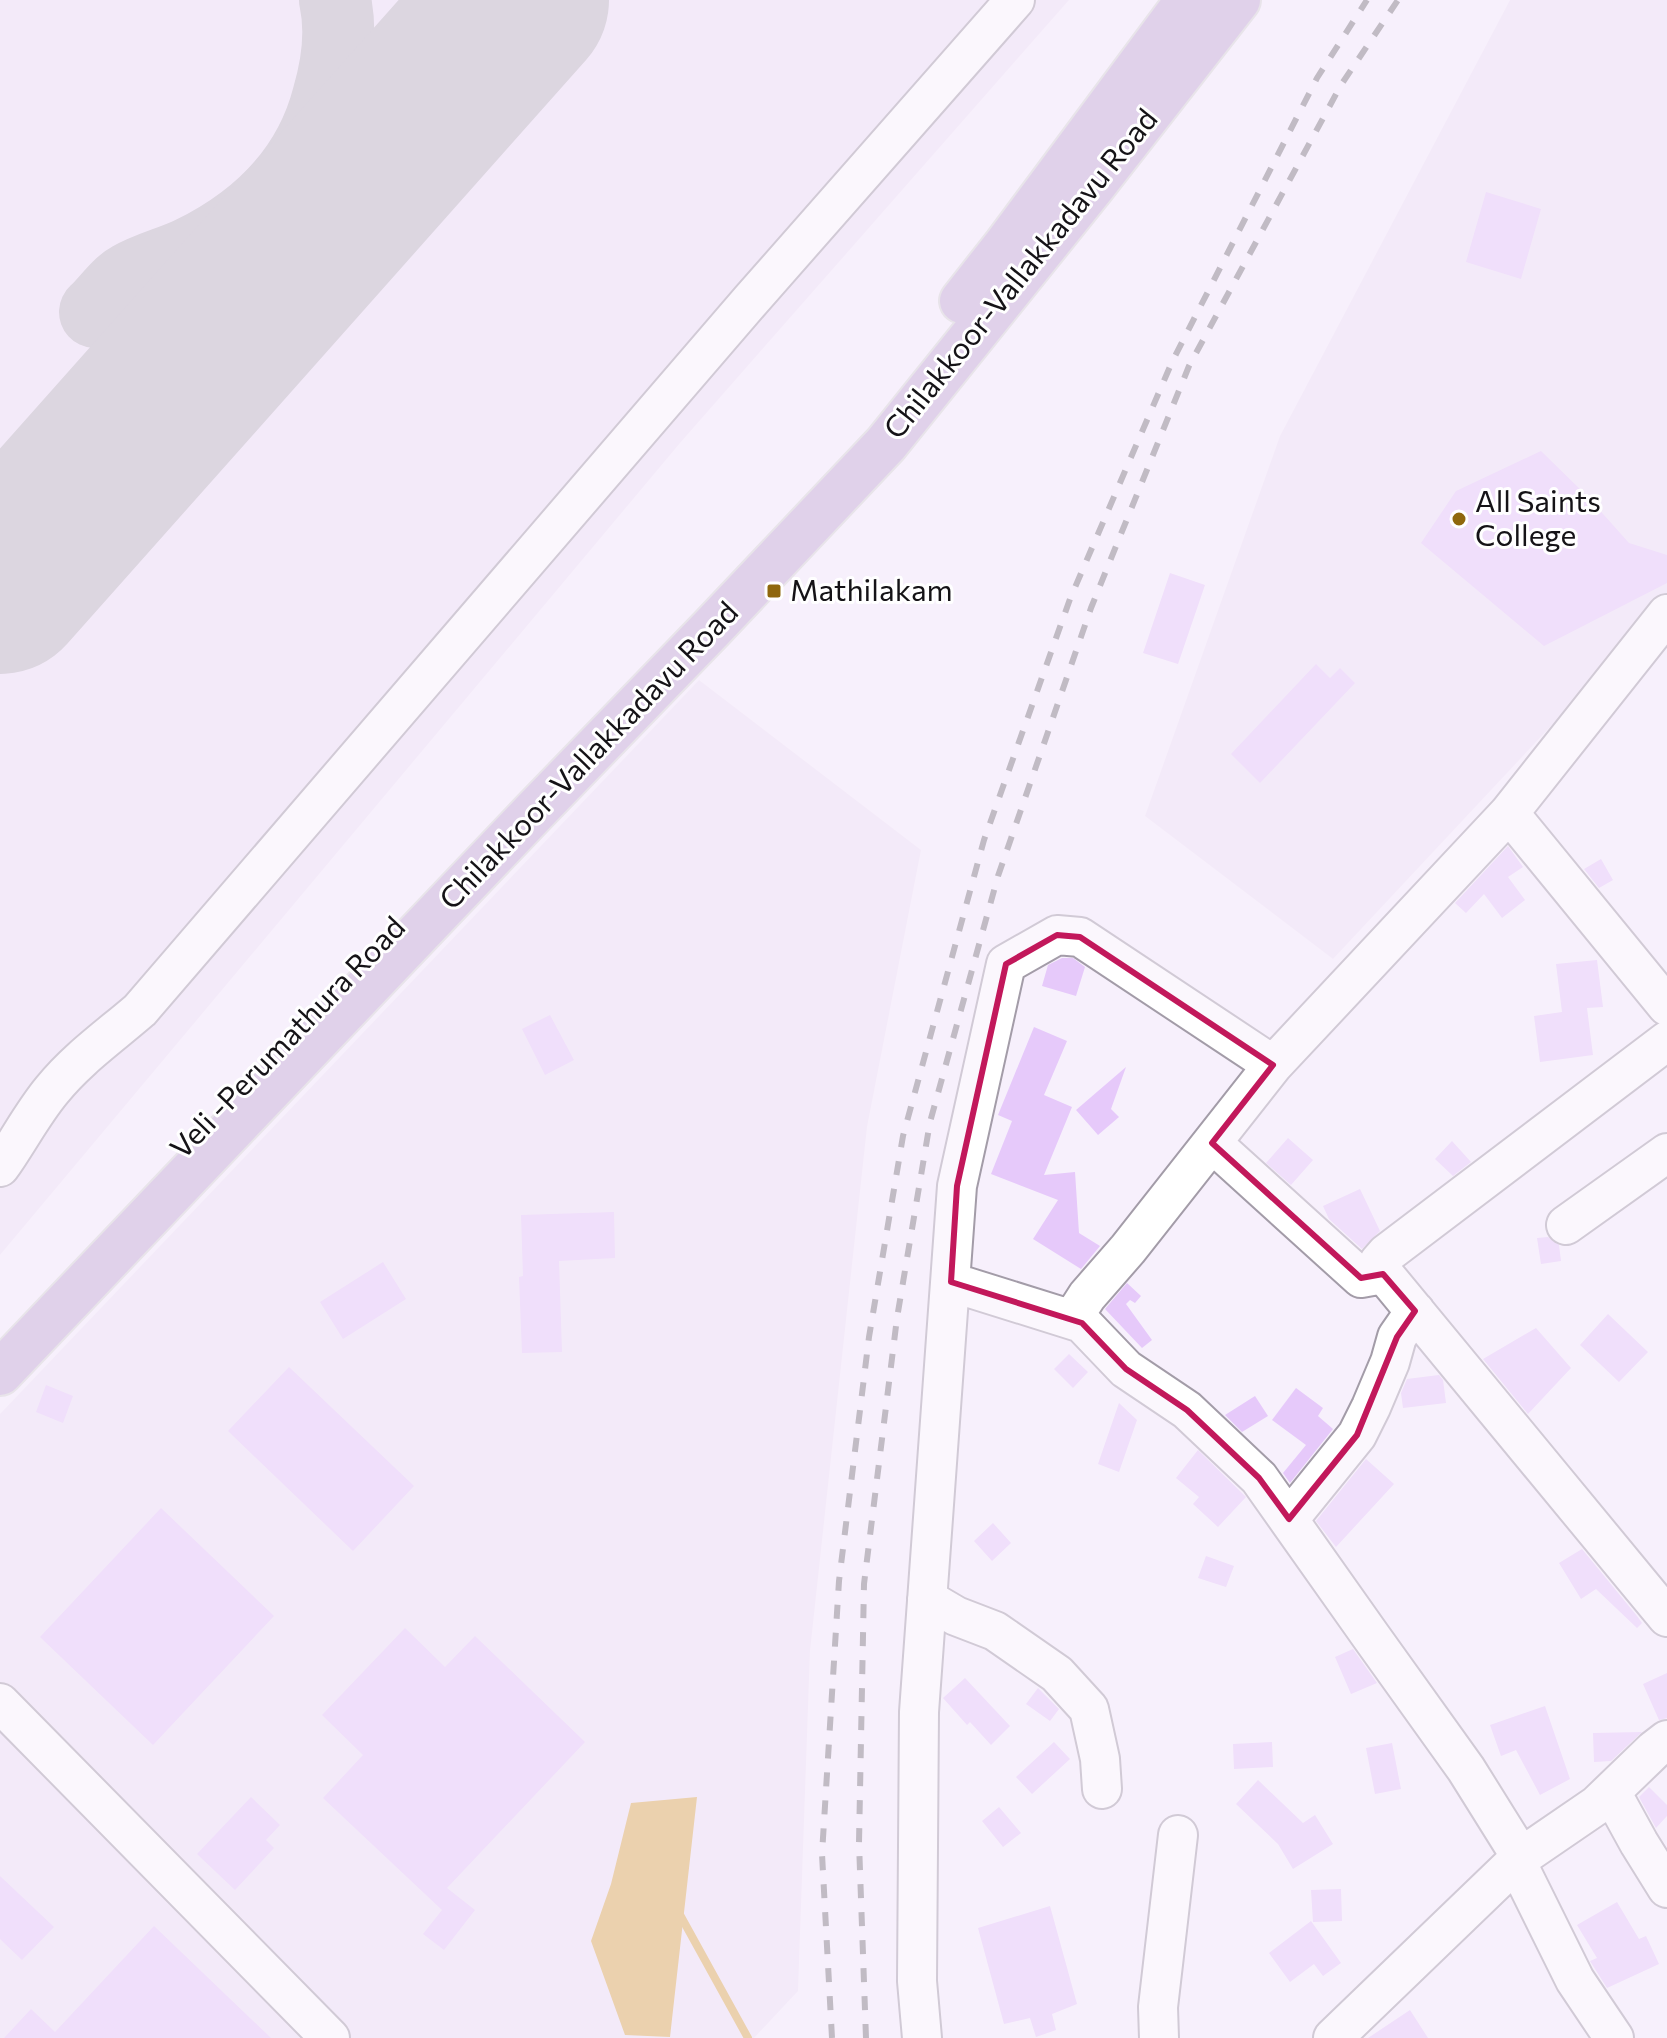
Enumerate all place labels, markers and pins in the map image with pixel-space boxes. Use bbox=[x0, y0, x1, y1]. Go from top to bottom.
place label: All Saints College bbox=[1475, 481, 1601, 552]
marker: All Saints College bbox=[1450, 510, 1468, 528]
place label: Mathilakam bbox=[790, 570, 953, 607]
marker: Mathilakam bbox=[765, 582, 783, 600]

